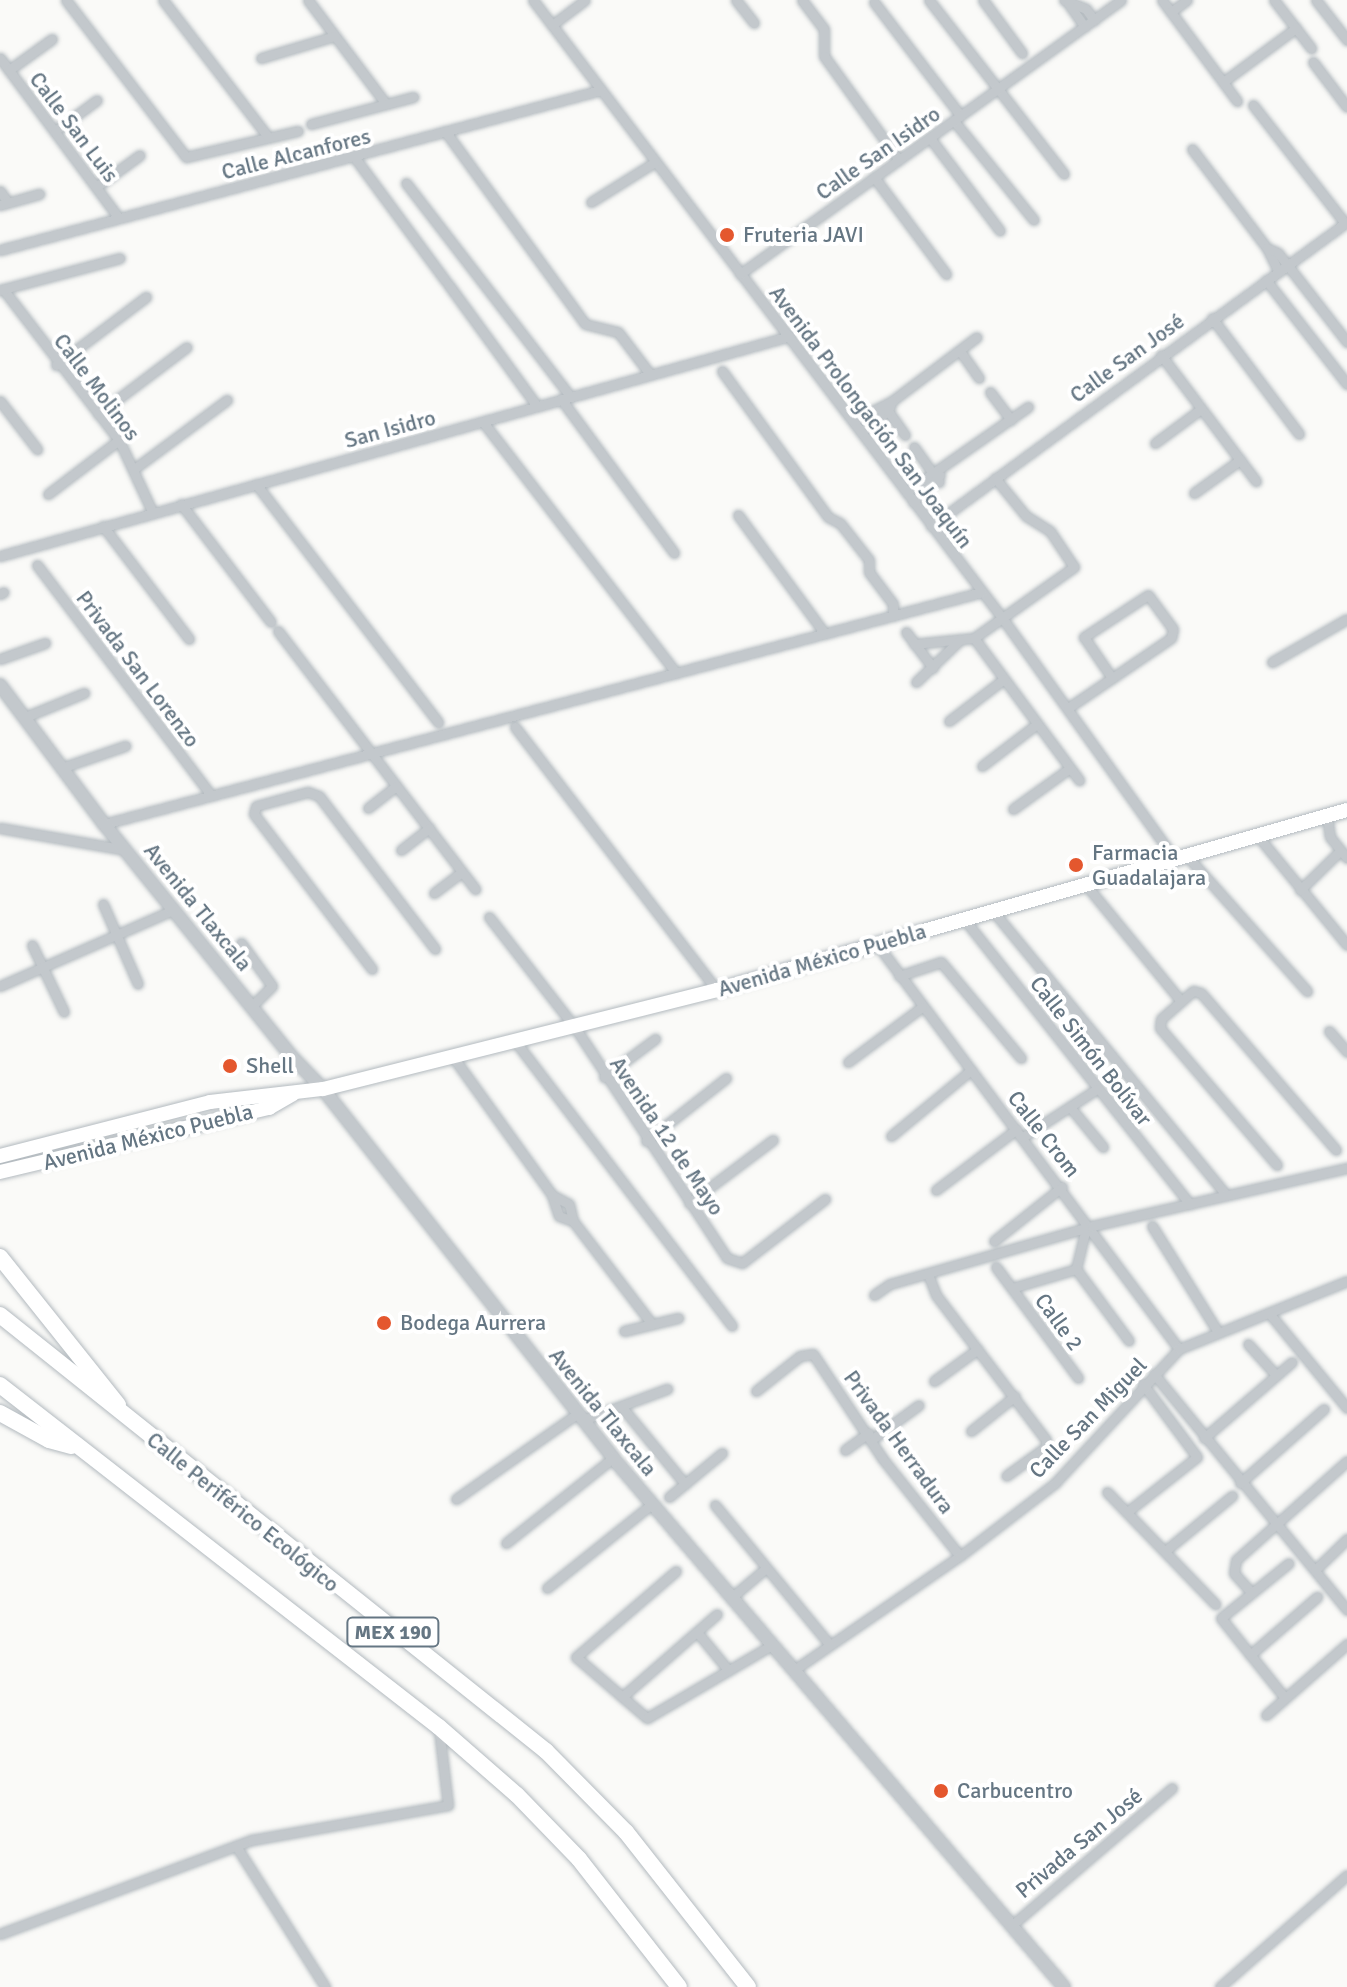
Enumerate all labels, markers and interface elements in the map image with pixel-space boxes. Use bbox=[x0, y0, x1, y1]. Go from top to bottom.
street label: Calle San Luis bbox=[24, 67, 124, 187]
street label: Calle San Isidro bbox=[811, 100, 945, 206]
street label: Calle Alcanfores bbox=[219, 123, 373, 185]
place label: Fruteria JAVI bbox=[743, 222, 864, 248]
marker: Fruteria JAVI bbox=[718, 226, 736, 244]
street label: Avenida Prolongación San Joaquín bbox=[764, 280, 978, 554]
street label: Calle San José bbox=[1065, 308, 1189, 408]
street label: Calle Molinos bbox=[48, 328, 146, 446]
street label: San Isidro bbox=[342, 404, 438, 454]
street label: Privada San Lorenzo bbox=[71, 585, 205, 753]
street label: Avenida Tlaxcala bbox=[138, 838, 258, 976]
place label: Farmacia Guadalajara bbox=[1092, 839, 1206, 890]
marker: Farmacia Guadalajara bbox=[1067, 856, 1085, 874]
street label: Avenida México Puebla bbox=[715, 918, 929, 1002]
street label: Calle Simón Bolívar bbox=[1024, 971, 1158, 1131]
street label: Avenida 12 de Mayo bbox=[604, 1052, 730, 1220]
place label: Shell bbox=[246, 1053, 294, 1079]
marker: Shell bbox=[221, 1057, 239, 1075]
street label: Calle Crom bbox=[1002, 1085, 1086, 1183]
street label: Avenida México Puebla bbox=[40, 1098, 256, 1176]
street label: Calle 2 bbox=[1029, 1288, 1089, 1356]
place label: Bodega Aurrera bbox=[400, 1310, 546, 1336]
marker: Bodega Aurrera bbox=[375, 1314, 393, 1332]
street label: Avenida Tlaxcala bbox=[543, 1343, 663, 1481]
street label: Calle San Miguel bbox=[1024, 1352, 1152, 1484]
street label: Privada Herradura bbox=[838, 1365, 960, 1519]
street label: Calle Periférico Ecológico bbox=[142, 1426, 344, 1598]
road number: MEX 190 bbox=[345, 1616, 441, 1648]
place label: Carbucentro bbox=[957, 1778, 1073, 1804]
marker: Carbucentro bbox=[932, 1782, 950, 1800]
street label: Privada San José bbox=[1010, 1782, 1148, 1904]

